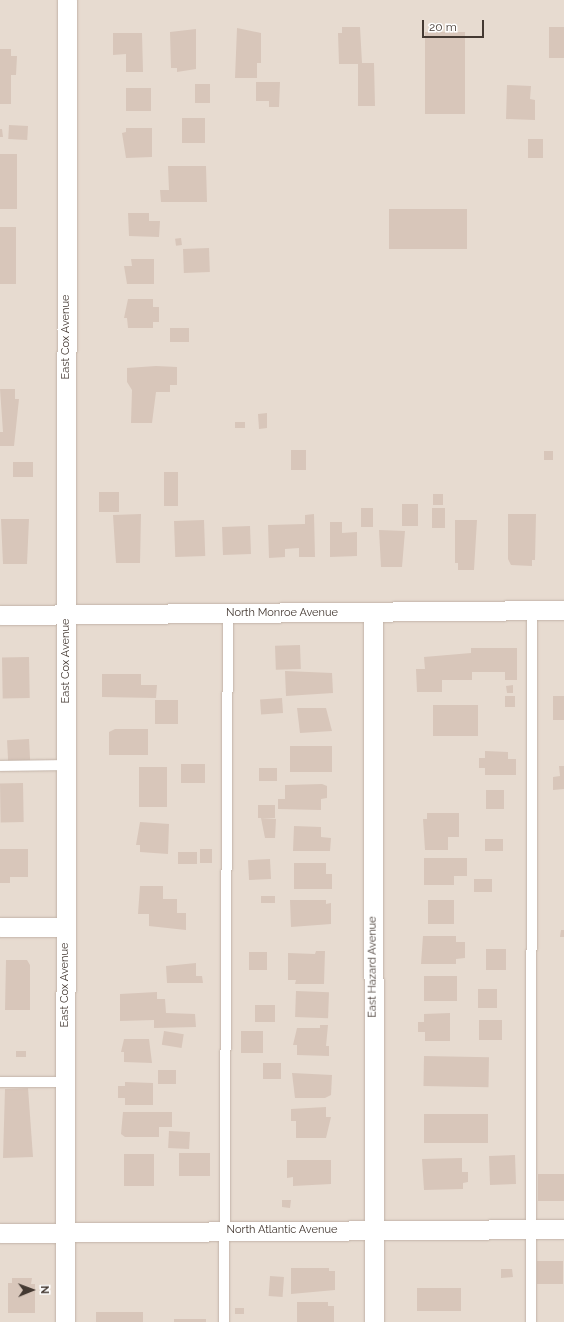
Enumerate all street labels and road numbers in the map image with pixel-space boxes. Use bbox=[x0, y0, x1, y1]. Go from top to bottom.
street label: East Cox Avenue bbox=[59, 294, 73, 380]
street label: North Monroe Avenue bbox=[226, 606, 338, 620]
street label: East Cox Avenue bbox=[59, 618, 73, 704]
street label: East Hazard Avenue bbox=[366, 916, 380, 1018]
street label: East Cox Avenue bbox=[58, 942, 72, 1028]
street label: North Atlantic Avenue bbox=[226, 1223, 338, 1237]

